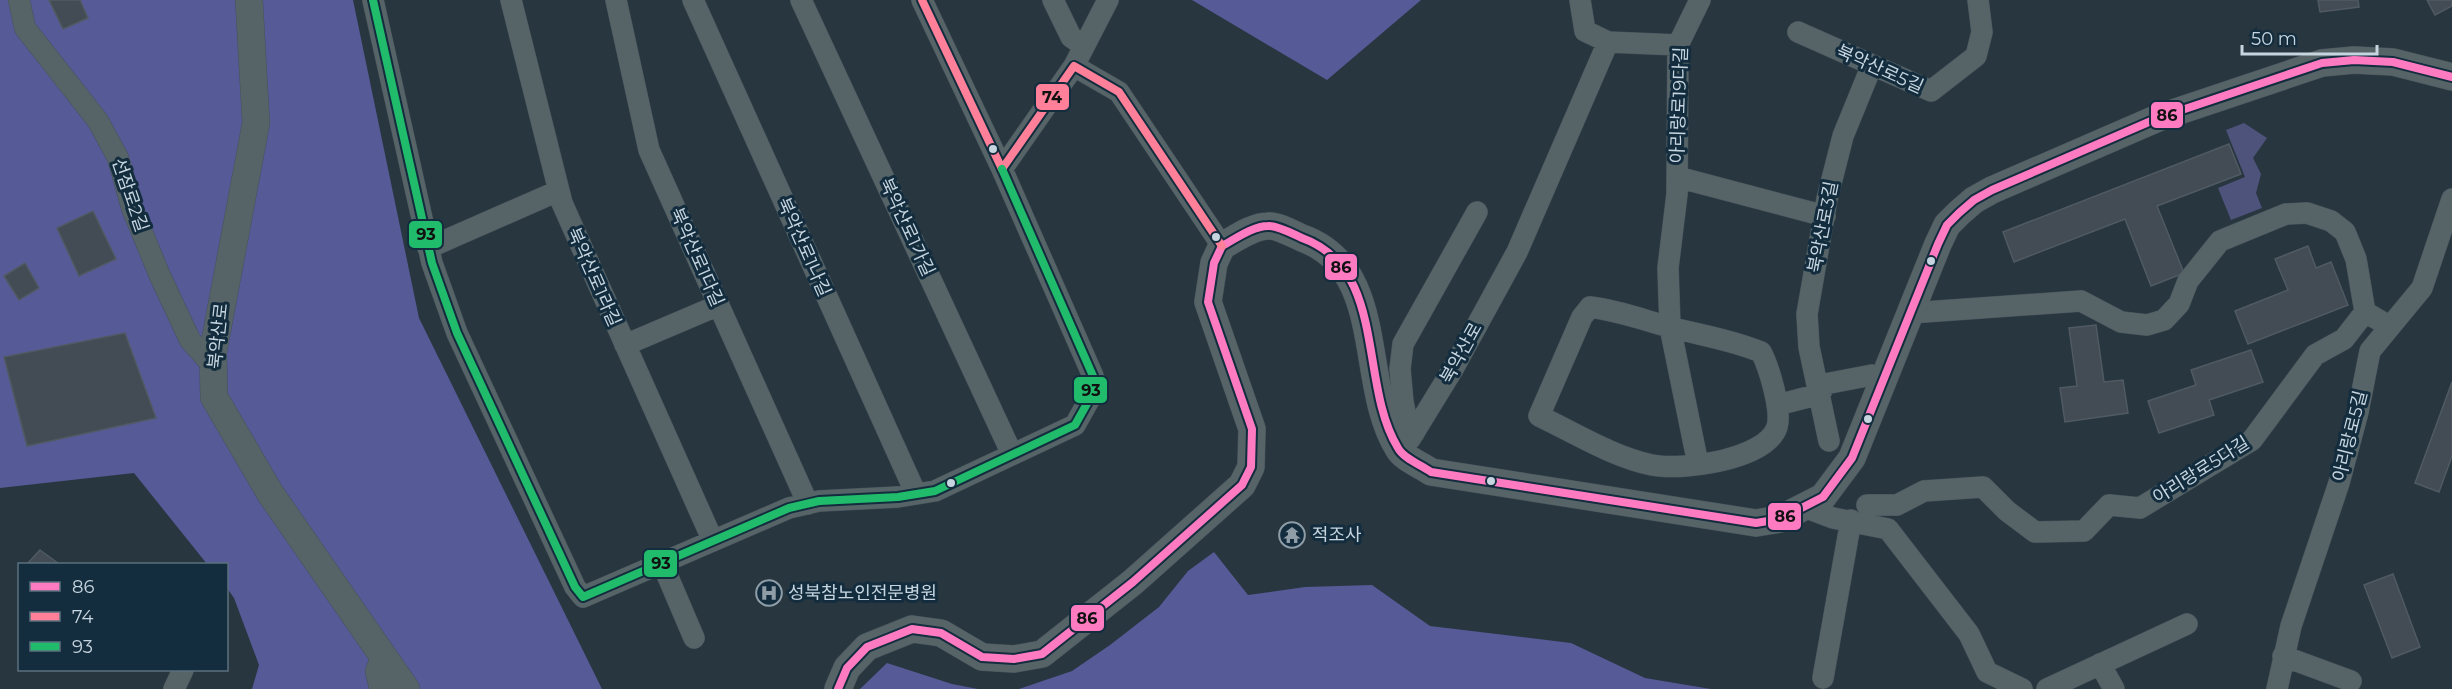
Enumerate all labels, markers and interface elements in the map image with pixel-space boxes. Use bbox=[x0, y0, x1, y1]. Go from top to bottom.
scale bar bbox=[2242, 18, 2377, 56]
text: 50 m bbox=[2251, 28, 2297, 50]
street label: 북악산로5길 bbox=[1833, 40, 1927, 98]
street label: 아리랑로19다길 bbox=[1666, 46, 1692, 164]
line badge: 74 bbox=[1035, 83, 1070, 111]
text: 74 bbox=[1042, 88, 1062, 107]
line badge: 86 bbox=[2150, 101, 2184, 129]
text: 86 bbox=[2157, 106, 2177, 125]
unlabelled marker bbox=[987, 143, 999, 155]
street label: 선잠로2길 bbox=[107, 155, 153, 235]
street label: 북악산로1가길 bbox=[875, 174, 939, 280]
street label: 북악산로3길 bbox=[1803, 179, 1843, 275]
street label: 북악산로1나길 bbox=[772, 194, 836, 300]
street label: 북악산로1다길 bbox=[665, 204, 729, 310]
line badge: 93 bbox=[408, 220, 443, 249]
street label: 북악산로1라길 bbox=[562, 224, 626, 330]
text: 93 bbox=[416, 225, 436, 244]
unlabelled marker bbox=[1210, 231, 1222, 243]
line badge: 86 bbox=[1324, 253, 1358, 281]
unlabelled marker bbox=[1925, 255, 1937, 267]
text: 86 bbox=[1331, 258, 1351, 277]
street label: 북악산로 bbox=[204, 302, 232, 370]
street label: 북악산로 bbox=[1435, 319, 1487, 387]
line badge: 93 bbox=[1073, 376, 1108, 404]
text: 93 bbox=[1081, 381, 1101, 400]
street label: 아리랑로5길 bbox=[2328, 388, 2372, 484]
unlabelled marker bbox=[1862, 413, 1874, 425]
street label: 아리랑로5다길 bbox=[2149, 432, 2253, 508]
unlabelled marker bbox=[1485, 475, 1497, 487]
unlabelled marker bbox=[945, 477, 957, 489]
line badge: 86 bbox=[1767, 502, 1802, 531]
text: 86 bbox=[1775, 507, 1795, 526]
temple icon: 적조사 bbox=[1277, 520, 1307, 550]
place label: 적조사 bbox=[1312, 524, 1362, 546]
line badge: 93 bbox=[643, 549, 678, 578]
text: 93 bbox=[651, 554, 671, 573]
legend bbox=[18, 563, 228, 671]
text: 86 bbox=[72, 576, 94, 598]
hospital icon: 성북참노인전문병원 bbox=[754, 578, 784, 608]
place label: 성북참노인전문병원 bbox=[788, 582, 937, 604]
line badge: 86 bbox=[1070, 604, 1105, 632]
text: 74 bbox=[72, 606, 93, 628]
text: 86 bbox=[1077, 609, 1097, 628]
text: 93 bbox=[72, 636, 93, 658]

